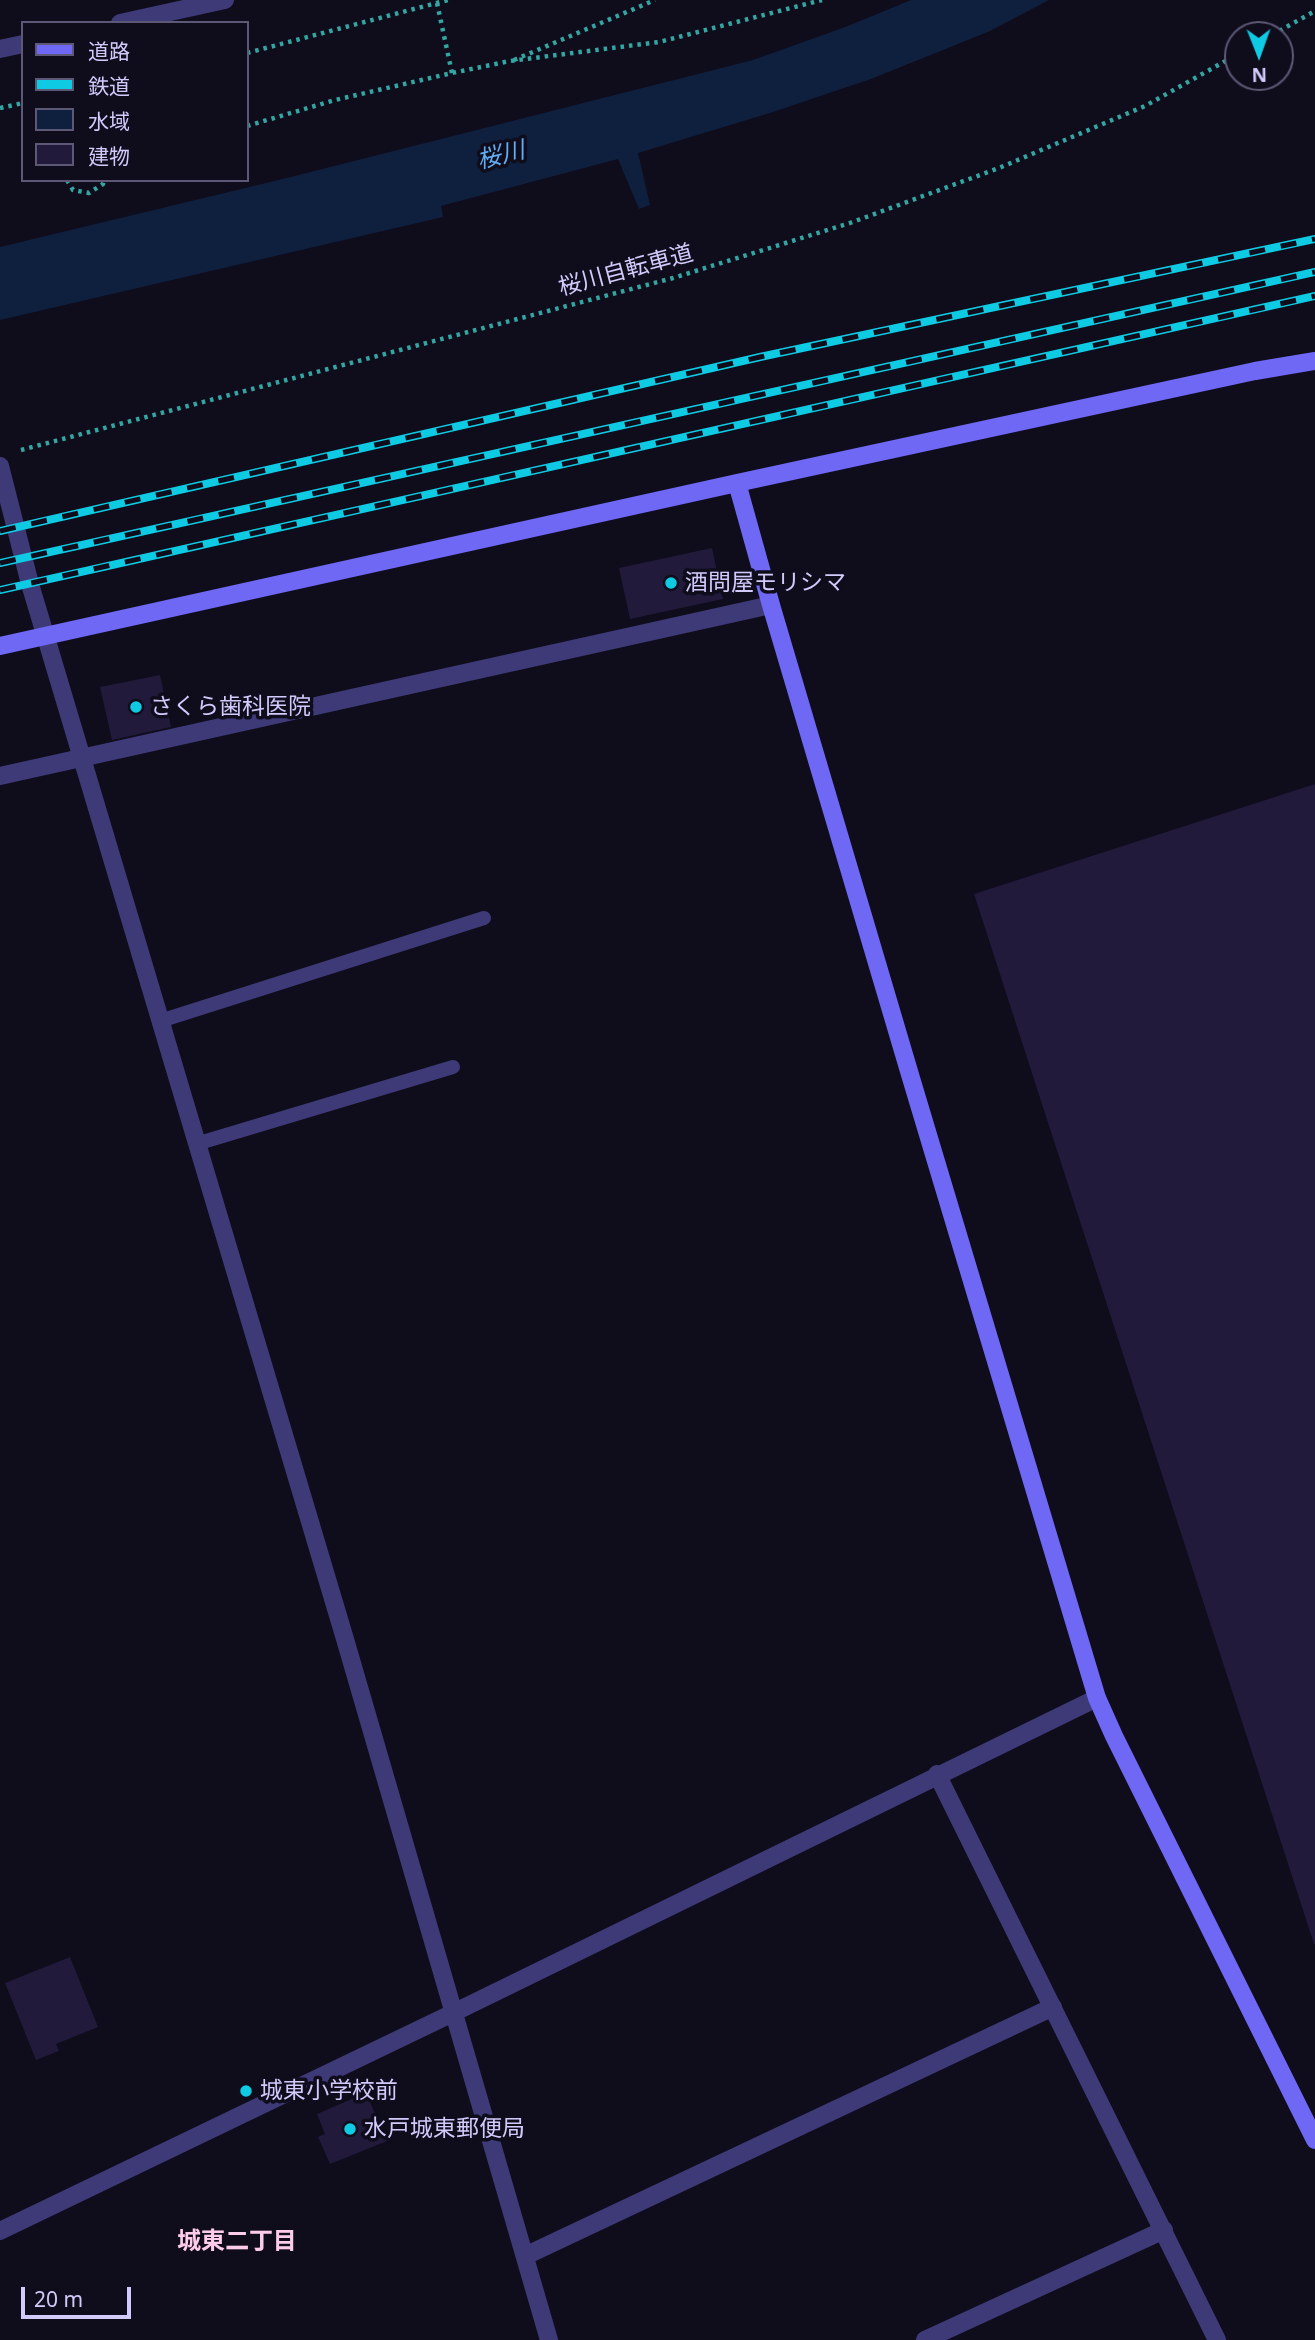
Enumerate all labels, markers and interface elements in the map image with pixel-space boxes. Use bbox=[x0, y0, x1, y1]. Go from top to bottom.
legend bbox=[21, 21, 248, 182]
north arrow bbox=[1224, 21, 1294, 91]
text: 道路 bbox=[88, 37, 130, 65]
text: N bbox=[1251, 62, 1267, 88]
text: 鉄道 bbox=[88, 72, 130, 100]
text: 水域 bbox=[88, 107, 130, 135]
water label: 桜川 bbox=[474, 136, 528, 176]
text: 建物 bbox=[88, 142, 130, 170]
street label: 桜川自転車道 bbox=[556, 240, 696, 302]
place label: 酒問屋モリシマ bbox=[685, 569, 846, 597]
marker: 酒問屋モリシマ bbox=[663, 575, 679, 591]
place label: さくら歯科医院 bbox=[150, 693, 311, 721]
marker: さくら歯科医院 bbox=[128, 699, 144, 715]
place label: 城東小学校前 bbox=[260, 2077, 398, 2105]
marker: 城東小学校前 bbox=[238, 2083, 254, 2099]
place label: 水戸城東郵便局 bbox=[364, 2115, 525, 2143]
marker: 水戸城東郵便局 bbox=[342, 2121, 358, 2137]
district label: 城東二丁目 bbox=[177, 2228, 297, 2256]
scale bar bbox=[24, 2274, 135, 2318]
text: 20 m bbox=[34, 2285, 83, 2313]

